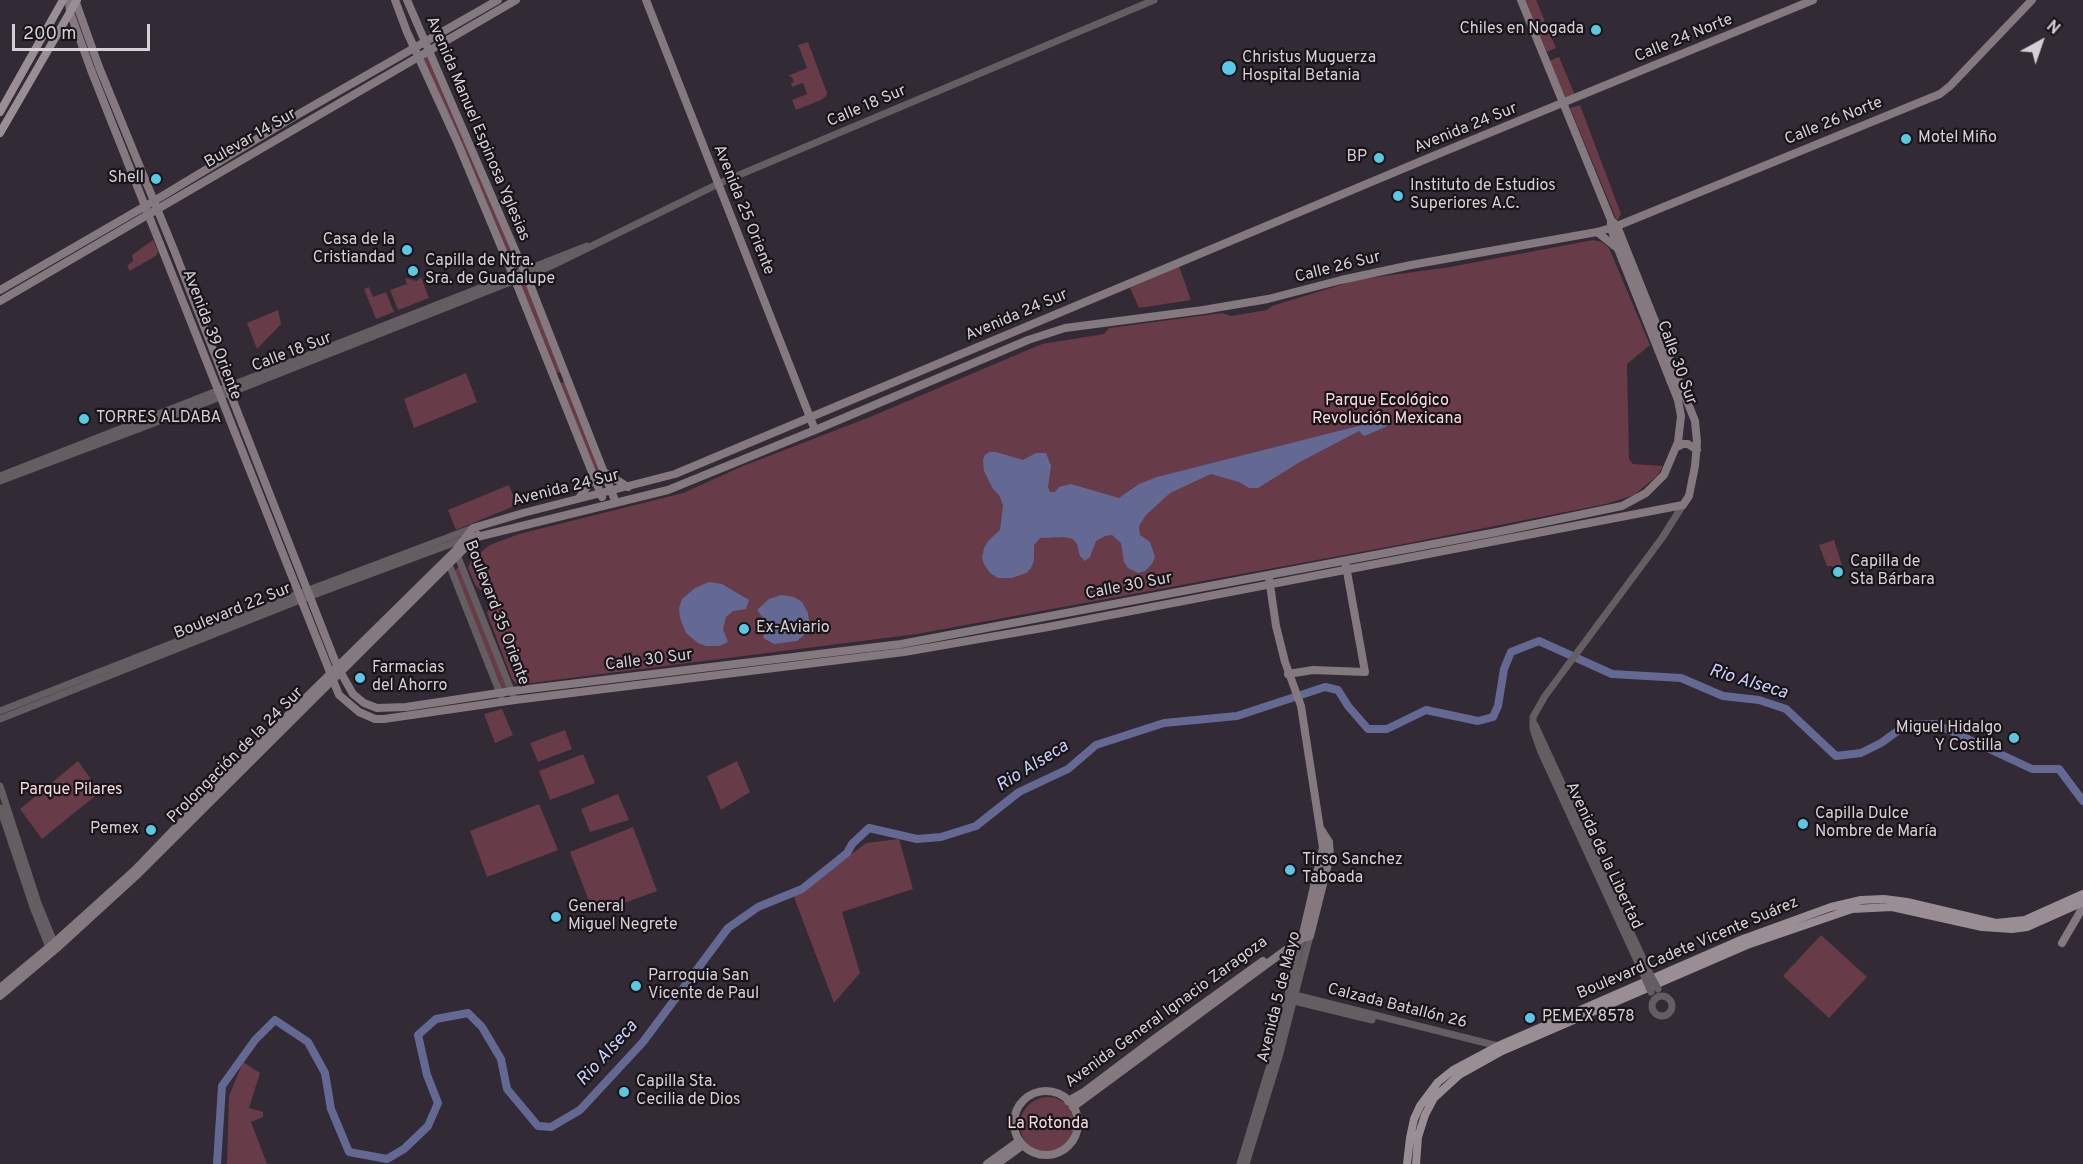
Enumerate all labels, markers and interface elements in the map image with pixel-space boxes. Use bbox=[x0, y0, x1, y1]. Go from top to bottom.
street label: Calle 24 Norte bbox=[1632, 11, 1736, 67]
scale bar bbox=[15, 12, 153, 50]
north arrow bbox=[2011, 12, 2071, 72]
street label: Avenida Manuel Espinosa Yglesias bbox=[421, 14, 533, 244]
text: N bbox=[2042, 17, 2063, 40]
place label: Chiles en Nogada bbox=[1459, 20, 1584, 40]
text: 200 m bbox=[23, 23, 76, 46]
marker: Chiles en Nogada bbox=[1589, 23, 1603, 37]
place label: Christus Muguerza Hospital Betania bbox=[1242, 49, 1376, 87]
marker: Christus Muguerza Hospital Betania bbox=[1220, 59, 1238, 77]
street label: Calle 18 Sur bbox=[825, 82, 909, 132]
street label: Calle 26 Norte bbox=[1782, 94, 1886, 150]
street label: Avenida 24 Sur bbox=[1412, 100, 1520, 158]
street label: Bulevar 14 Sur bbox=[202, 105, 300, 173]
place label: Motel Miño bbox=[1918, 129, 1997, 149]
marker: Motel Miño bbox=[1899, 132, 1913, 146]
street label: Avenida 25 Oriente bbox=[708, 142, 778, 278]
place label: BP bbox=[1346, 148, 1367, 168]
marker: BP bbox=[1372, 151, 1386, 165]
place label: Shell bbox=[108, 169, 144, 189]
marker: Shell bbox=[149, 172, 163, 186]
place label: Instituto de Estudios Superiores A.C. bbox=[1410, 177, 1556, 215]
marker: Instituto de Estudios Superiores A.C. bbox=[1391, 189, 1405, 203]
place label: Casa de la Cristiandad bbox=[313, 231, 395, 269]
marker: Casa de la Cristiandad bbox=[400, 243, 414, 257]
street label: Calle 26 Sur bbox=[1293, 248, 1383, 288]
place label: Capilla de Ntra. Sra. de Guadalupe bbox=[425, 252, 555, 290]
marker: Capilla de Ntra. Sra. de Guadalupe bbox=[406, 264, 420, 278]
street label: Avenida 39 Oriente bbox=[177, 267, 245, 403]
street label: Avenida 24 Sur bbox=[963, 286, 1071, 346]
street label: Calle 30 Sur bbox=[1652, 318, 1700, 408]
street label: Calle 18 Sur bbox=[249, 329, 335, 377]
park label: Parque Ecológico Revolución Mexicana bbox=[1312, 392, 1462, 430]
place label: TORRES ALDABA bbox=[96, 409, 221, 429]
marker: TORRES ALDABA bbox=[77, 412, 91, 426]
street label: Avenida 24 Sur bbox=[511, 466, 621, 512]
street label: Boulevard 35 Oriente bbox=[460, 538, 532, 688]
place label: Capilla de Sta Bárbara bbox=[1850, 553, 1935, 591]
marker: Capilla de Sta Bárbara bbox=[1831, 565, 1845, 579]
street label: Calle 30 Sur bbox=[1084, 569, 1174, 605]
street label: Boulevard 22 Sur bbox=[172, 580, 294, 644]
place label: Ex-Aviario bbox=[756, 619, 830, 639]
marker: Ex-Aviario bbox=[737, 622, 751, 636]
street label: Calle 30 Sur bbox=[604, 646, 694, 676]
place label: Farmacias del Ahorro bbox=[372, 659, 447, 697]
water label: Rio Alseca bbox=[1706, 661, 1790, 705]
marker: Farmacias del Ahorro bbox=[353, 671, 367, 685]
street label: Prolongación de la 24 Sur bbox=[164, 684, 308, 828]
place label: Miguel Hidalgo Y Costilla bbox=[1896, 719, 2002, 757]
marker: Miguel Hidalgo Y Costilla bbox=[2007, 731, 2021, 745]
water label: Rio Alseca bbox=[993, 736, 1073, 798]
street label: Avenida de la Libertad bbox=[1561, 779, 1645, 933]
park label: Parque Pilares bbox=[19, 781, 123, 801]
place label: Capilla Dulce Nombre de María bbox=[1815, 805, 1937, 843]
marker: Capilla Dulce Nombre de María bbox=[1796, 817, 1810, 831]
place label: Pemex bbox=[90, 820, 139, 840]
marker: Pemex bbox=[144, 823, 158, 837]
place label: Tirso Sanchez Taboada bbox=[1302, 851, 1403, 889]
marker: Tirso Sanchez Taboada bbox=[1283, 863, 1297, 877]
street label: Boulevard Cadete Vicente Suárez bbox=[1574, 894, 1802, 1004]
place label: General Miguel Negrete bbox=[568, 898, 678, 936]
marker: General Miguel Negrete bbox=[549, 910, 563, 924]
street label: Avenida 5 de Mayo bbox=[1254, 930, 1306, 1064]
street label: Avenida General Ignacio Zaragoza bbox=[1062, 933, 1272, 1093]
place label: Parroquia San Vicente de Paul bbox=[648, 967, 759, 1005]
marker: Parroquia San Vicente de Paul bbox=[629, 979, 643, 993]
street label: Calzada Batallón 26 bbox=[1325, 980, 1469, 1034]
place label: PEMEX 8578 bbox=[1542, 1008, 1635, 1028]
marker: PEMEX 8578 bbox=[1523, 1011, 1537, 1025]
water label: Rio Alseca bbox=[573, 1017, 643, 1091]
place label: Capilla Sta. Cecilia de Dios bbox=[636, 1073, 740, 1111]
marker: Capilla Sta. Cecilia de Dios bbox=[617, 1085, 631, 1099]
park label: La Rotonda bbox=[1007, 1115, 1089, 1135]

